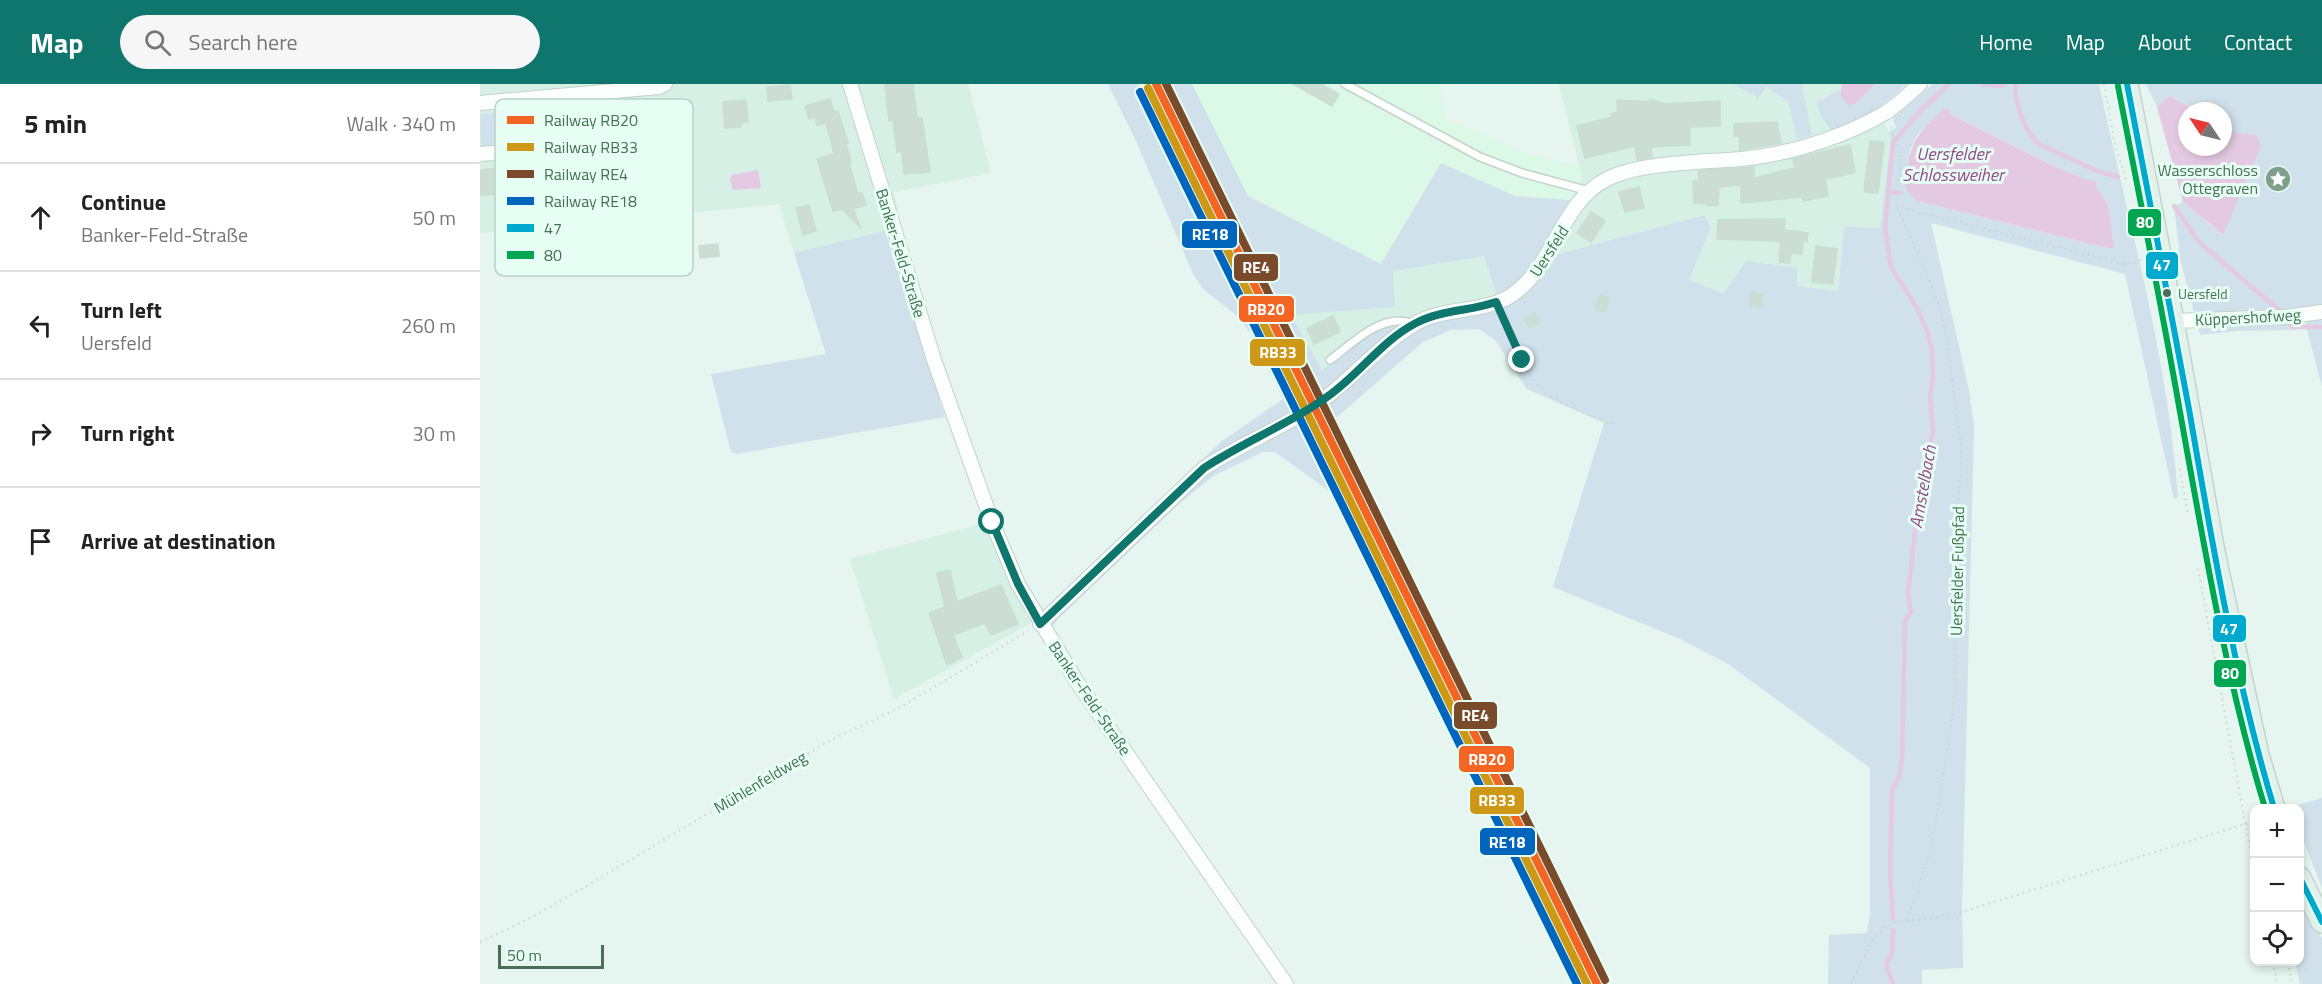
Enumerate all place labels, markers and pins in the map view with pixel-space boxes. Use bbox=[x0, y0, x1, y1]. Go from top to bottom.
place label: Wasserschloss Ottegraven bbox=[2158, 158, 2258, 200]
place icon: Wasserschloss Ottegraven bbox=[2263, 164, 2293, 194]
place label: Uersfeld bbox=[2178, 283, 2228, 304]
marker: Uersfeld bbox=[2161, 287, 2173, 299]

